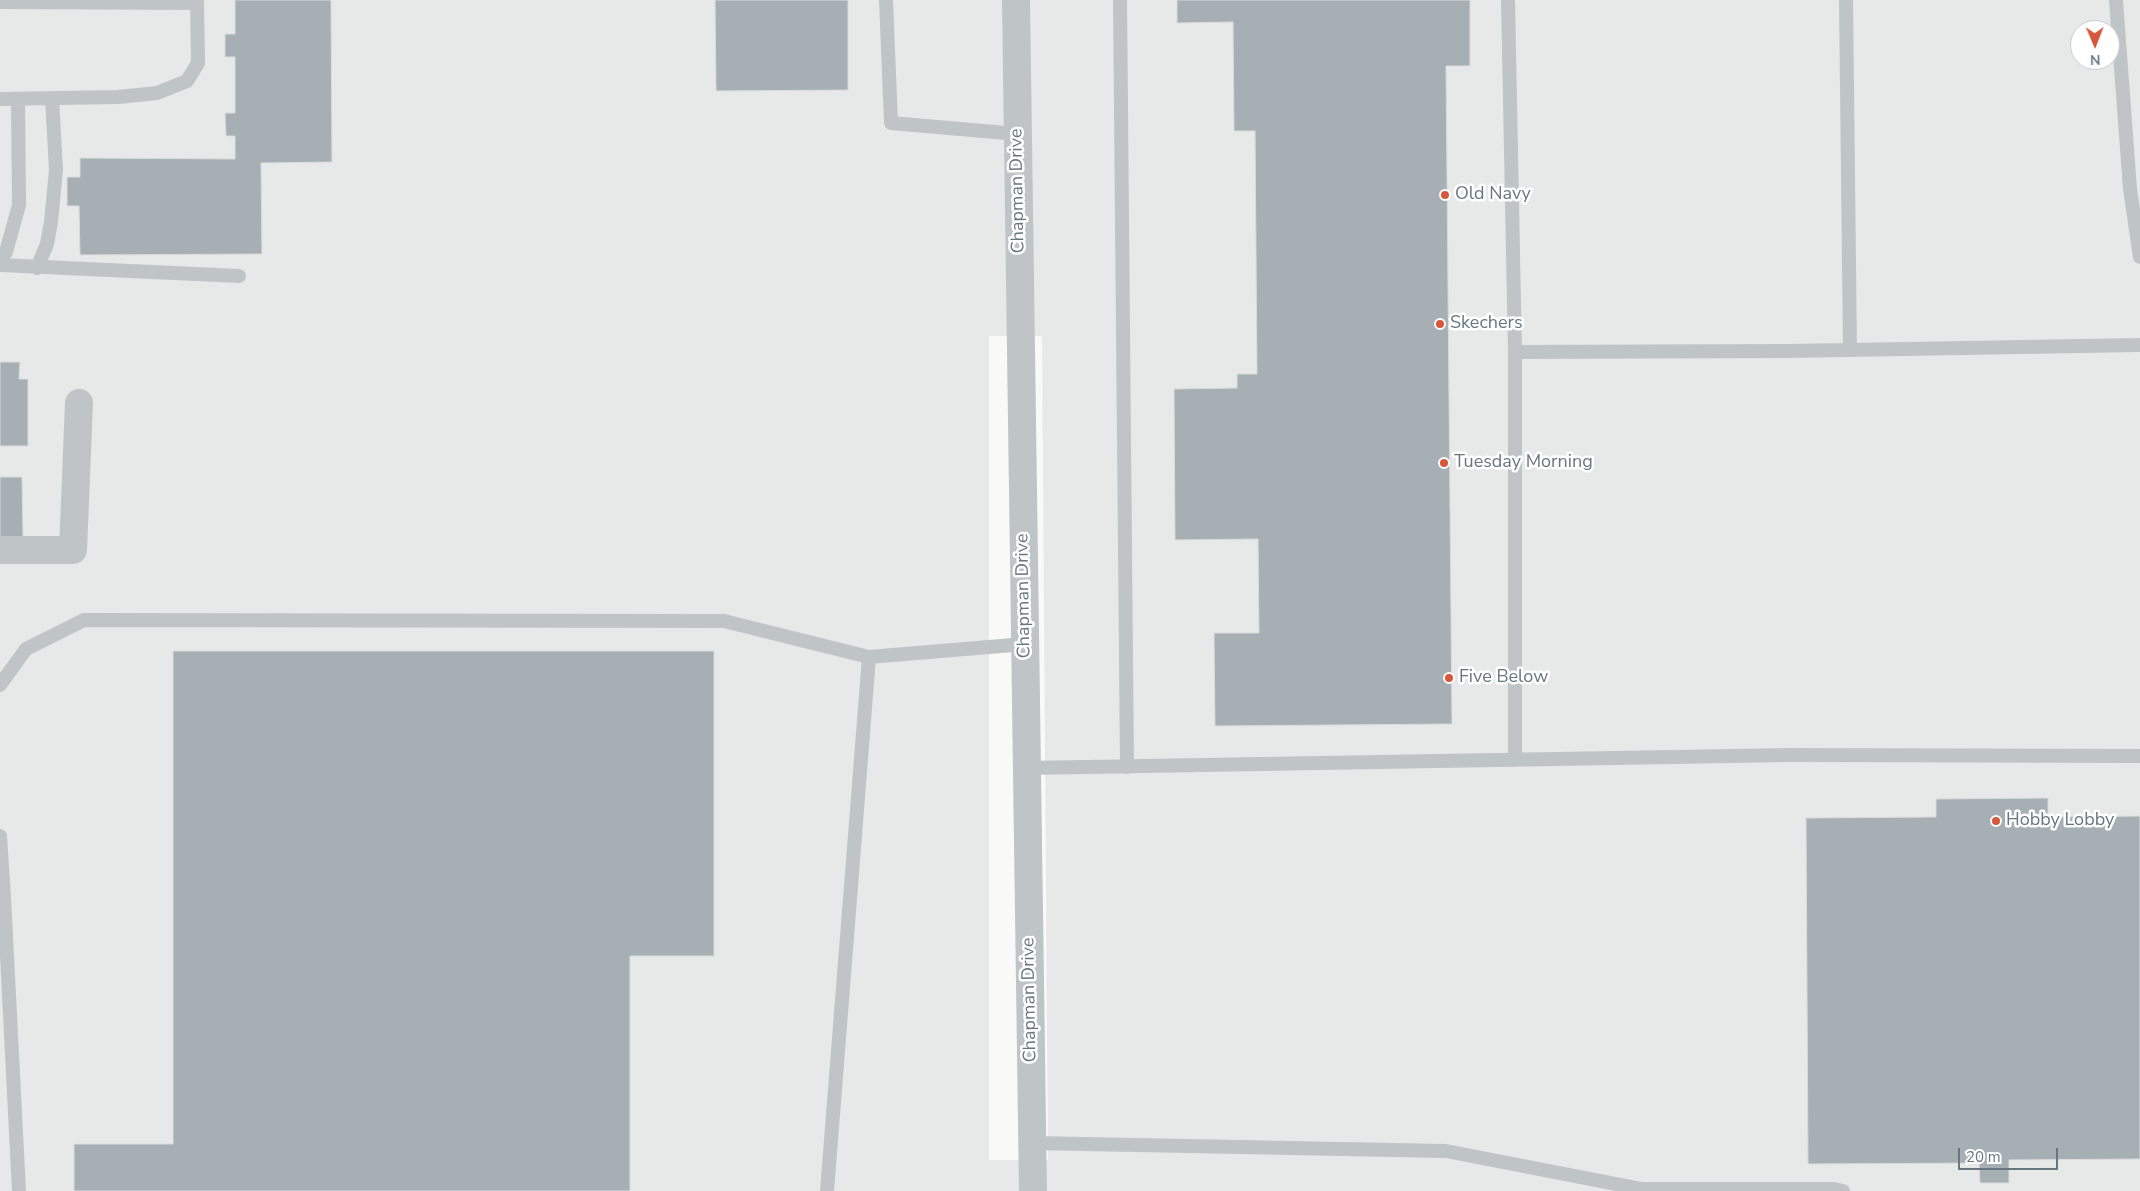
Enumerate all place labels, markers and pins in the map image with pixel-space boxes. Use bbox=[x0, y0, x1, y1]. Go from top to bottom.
place label: Old Navy bbox=[1455, 184, 1531, 206]
marker: Old Navy bbox=[1439, 189, 1451, 201]
place label: Skechers bbox=[1450, 313, 1523, 335]
marker: Skechers bbox=[1434, 318, 1446, 330]
place label: Tuesday Morning bbox=[1454, 452, 1593, 474]
marker: Tuesday Morning bbox=[1438, 457, 1450, 469]
place label: Five Below bbox=[1459, 667, 1548, 689]
marker: Five Below bbox=[1443, 672, 1455, 684]
place label: Hobby Lobby bbox=[2006, 810, 2114, 832]
marker: Hobby Lobby bbox=[1990, 815, 2002, 827]

